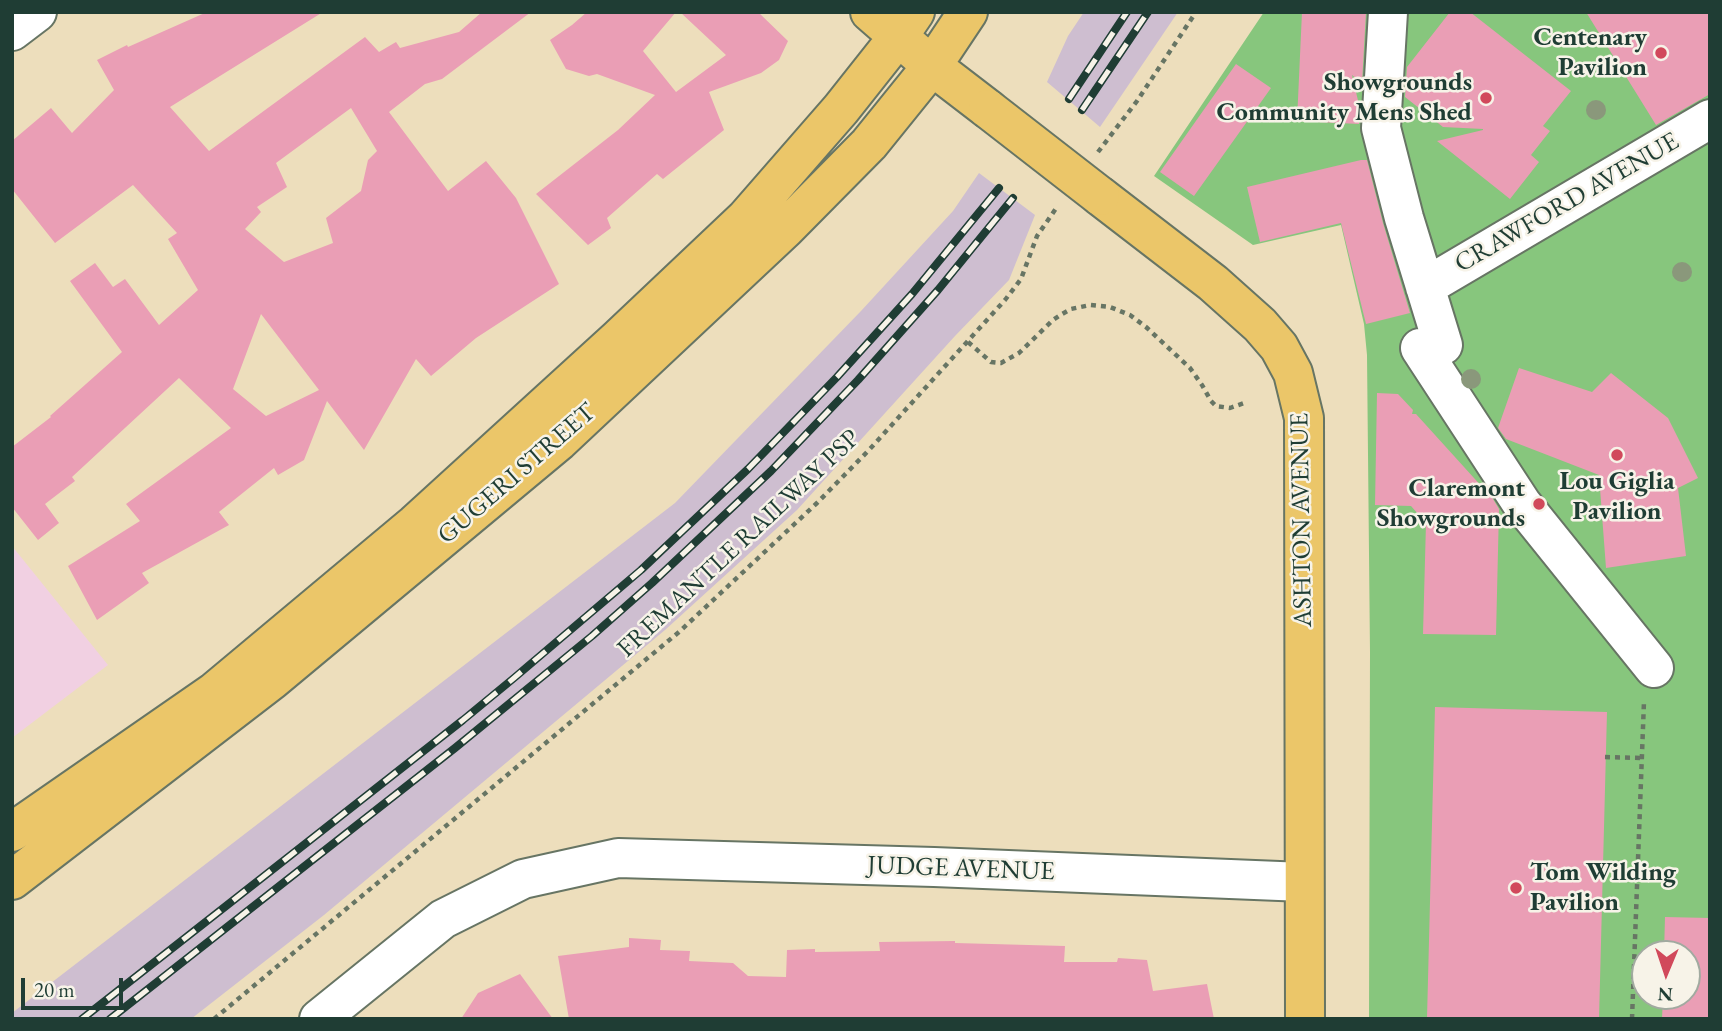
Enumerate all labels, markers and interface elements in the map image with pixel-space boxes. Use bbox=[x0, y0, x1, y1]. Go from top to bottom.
place label: Centenary Pavilion bbox=[1533, 22, 1647, 84]
marker: Centenary Pavilion bbox=[1653, 45, 1669, 61]
place label: Showgrounds Community Mens Shed bbox=[1216, 67, 1472, 128]
marker: Showgrounds Community Mens Shed bbox=[1478, 90, 1494, 106]
street label: CRAWFORD AVENUE bbox=[1449, 126, 1685, 280]
street label: GUGERI STREET bbox=[432, 397, 602, 551]
street label: ASHTON AVENUE bbox=[1285, 412, 1319, 628]
street label: FREMANTLE RAILWAY PSP bbox=[611, 423, 867, 665]
marker: Lou Giglia Pavilion bbox=[1609, 447, 1625, 463]
place label: Lou Giglia Pavilion bbox=[1559, 466, 1675, 528]
place label: Claremont Showgrounds bbox=[1377, 473, 1525, 534]
marker: Claremont Showgrounds bbox=[1531, 496, 1547, 512]
street label: JUDGE AVENUE bbox=[867, 850, 1055, 888]
place label: Tom Wilding Pavilion bbox=[1530, 857, 1676, 918]
marker: Tom Wilding Pavilion bbox=[1508, 880, 1524, 896]
north arrow bbox=[1631, 940, 1701, 1010]
scale bar bbox=[24, 964, 126, 1008]
text: 20 m bbox=[34, 976, 75, 1003]
text: N bbox=[1657, 982, 1673, 1007]

